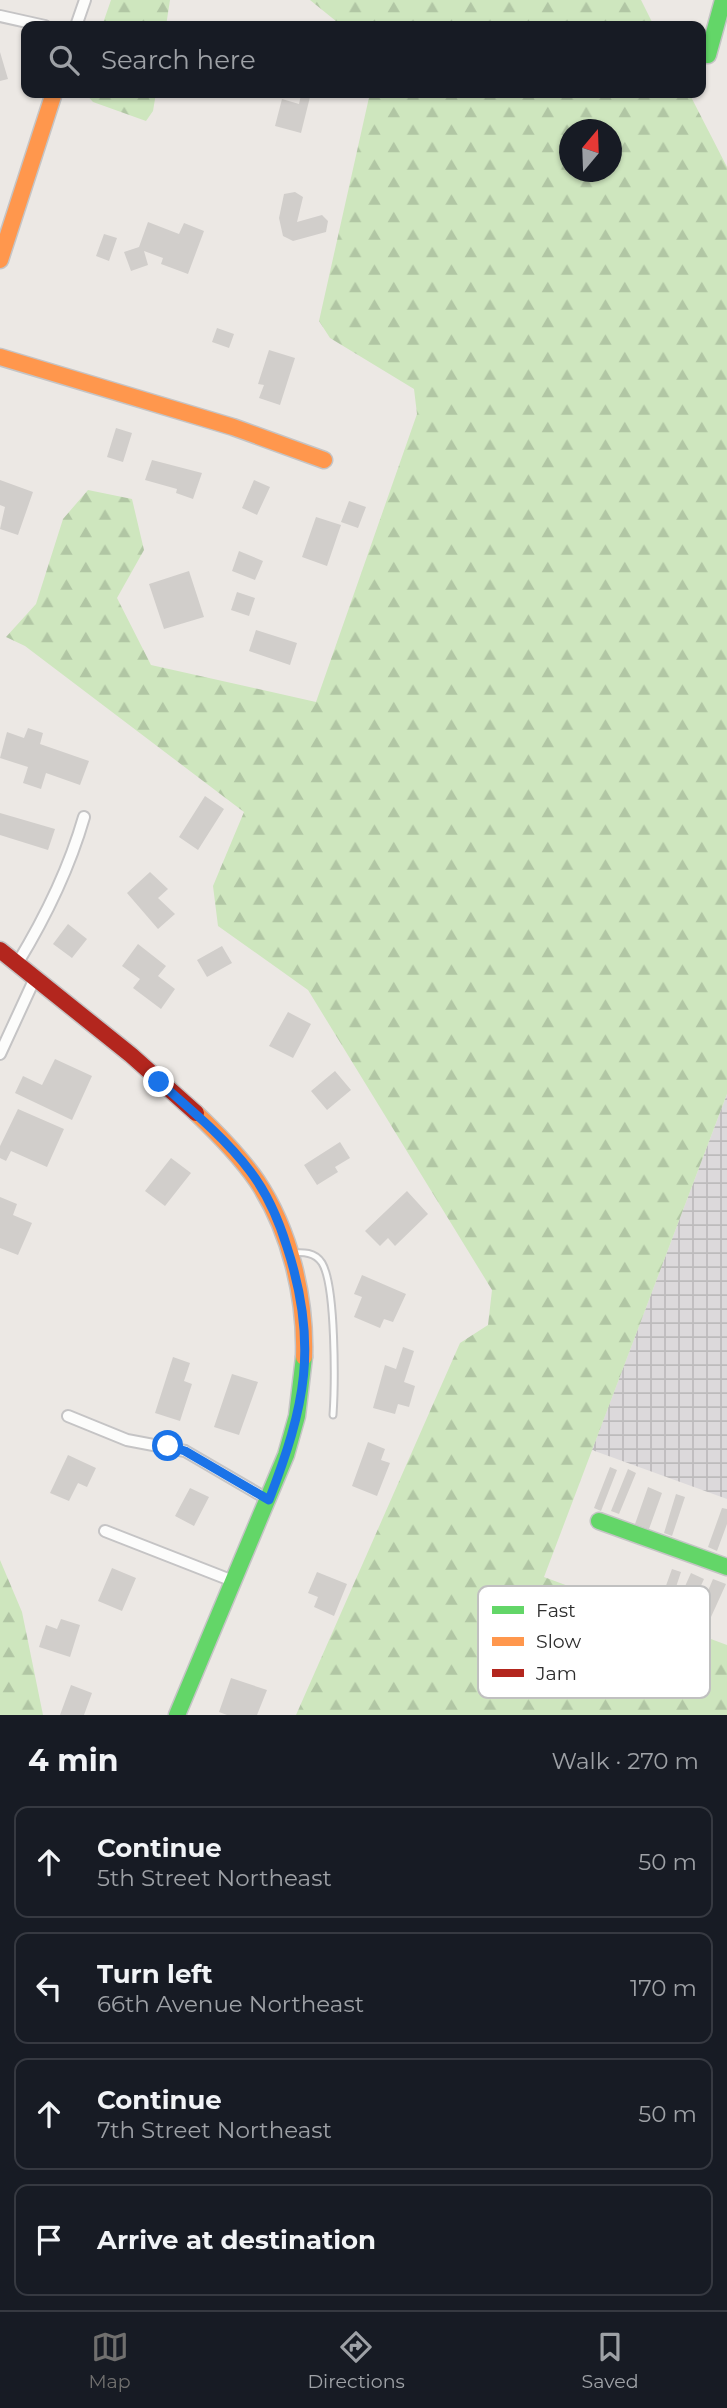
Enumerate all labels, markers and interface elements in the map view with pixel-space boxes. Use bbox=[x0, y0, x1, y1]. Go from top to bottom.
search box bbox=[21, 21, 706, 98]
icon: search bbox=[45, 41, 83, 79]
text: Search here bbox=[101, 44, 256, 76]
north arrow bbox=[559, 119, 622, 182]
route end bbox=[143, 1066, 174, 1097]
route start bbox=[152, 1430, 183, 1461]
legend bbox=[478, 1586, 710, 1698]
text: Fast bbox=[536, 1599, 576, 1622]
text: Slow bbox=[536, 1630, 581, 1653]
text: Jam bbox=[535, 1662, 577, 1685]
text: 4 min bbox=[28, 1742, 118, 1779]
text: Walk · 270 m bbox=[552, 1747, 699, 1775]
text: Continue bbox=[97, 1832, 222, 1864]
icon: ahead bbox=[30, 1843, 68, 1881]
text: 50 m bbox=[638, 1848, 697, 1876]
text: 5th Street Northeast bbox=[97, 1864, 332, 1892]
text: Turn left bbox=[97, 1958, 213, 1990]
icon: left bbox=[30, 1969, 68, 2007]
text: 170 m bbox=[630, 1974, 697, 2002]
text: 66th Avenue Northeast bbox=[97, 1990, 364, 2018]
text: Continue bbox=[97, 2084, 222, 2116]
icon: ahead bbox=[30, 2095, 68, 2133]
text: 50 m bbox=[638, 2100, 697, 2128]
text: 7th Street Northeast bbox=[97, 2116, 332, 2144]
icon: arrive bbox=[30, 2221, 68, 2259]
text: Arrive at destination bbox=[97, 2224, 376, 2256]
tab: Map bbox=[88, 2328, 131, 2393]
tab: Directions bbox=[307, 2328, 405, 2393]
tab: Saved bbox=[582, 2328, 639, 2393]

